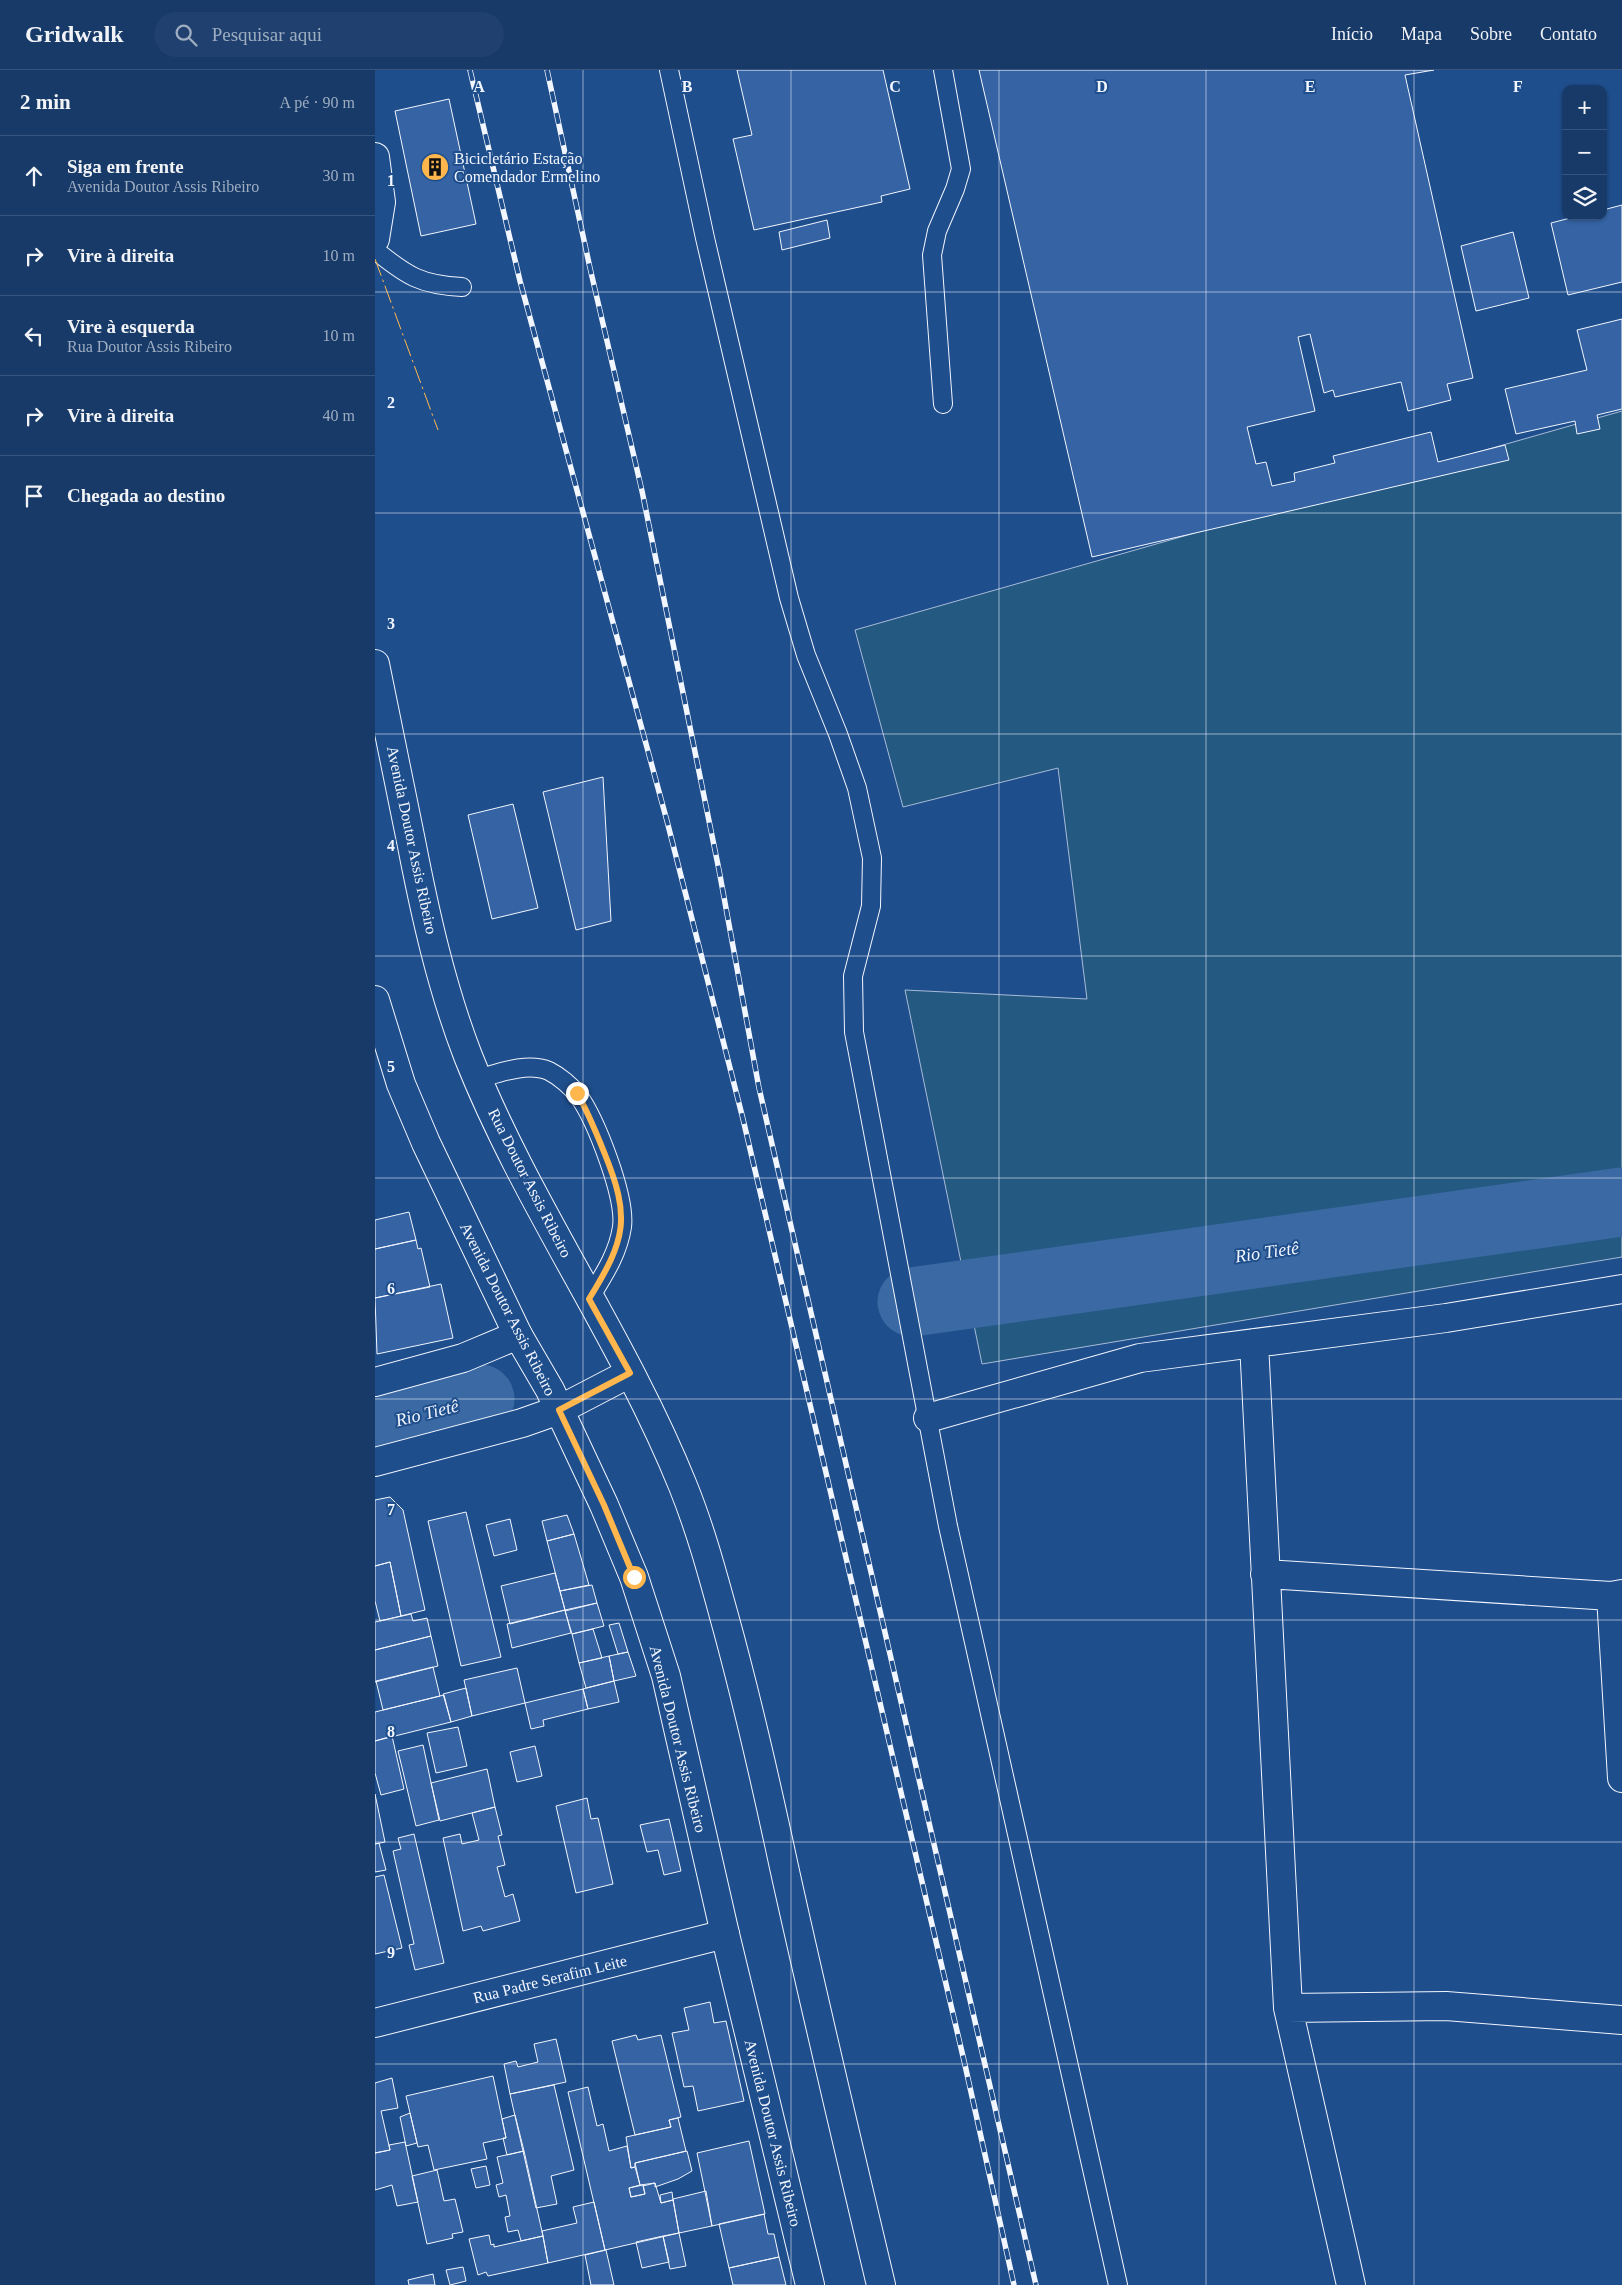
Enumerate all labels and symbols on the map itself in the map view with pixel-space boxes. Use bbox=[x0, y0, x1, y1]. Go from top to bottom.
text: A bbox=[473, 78, 485, 95]
text: B bbox=[682, 78, 693, 95]
text: C bbox=[889, 78, 901, 95]
text: D bbox=[1096, 78, 1108, 95]
text: E bbox=[1305, 78, 1315, 95]
text: F bbox=[1513, 78, 1523, 95]
place label: Bicicletário Estação Comendador Ermelino bbox=[454, 150, 600, 185]
building icon: Bicicletário Estação Comendador Ermelino bbox=[420, 152, 450, 182]
text: 1 bbox=[387, 172, 395, 189]
text: 2 bbox=[387, 394, 395, 411]
text: 3 bbox=[387, 615, 395, 632]
street label: Avenida Doutor Assis Ribeiro bbox=[384, 744, 440, 936]
text: 4 bbox=[387, 837, 395, 854]
text: 5 bbox=[387, 1058, 395, 1075]
route end bbox=[566, 1082, 589, 1105]
street label: Rua Doutor Assis Ribeiro bbox=[485, 1106, 575, 1260]
street label: Avenida Doutor Assis Ribeiro bbox=[457, 1220, 559, 1398]
water label: Rio Tietê bbox=[1233, 1238, 1300, 1267]
text: 6 bbox=[387, 1280, 395, 1297]
water label: Rio Tietê bbox=[392, 1395, 461, 1431]
text: 7 bbox=[387, 1501, 395, 1518]
route start bbox=[623, 1566, 646, 1589]
street label: Avenida Doutor Assis Ribeiro bbox=[647, 1644, 709, 1834]
text: 8 bbox=[387, 1723, 395, 1740]
text: 9 bbox=[387, 1944, 395, 1961]
street label: Rua Padre Serafim Leite bbox=[471, 1952, 629, 2006]
street label: Avenida Doutor Assis Ribeiro bbox=[742, 2038, 804, 2228]

